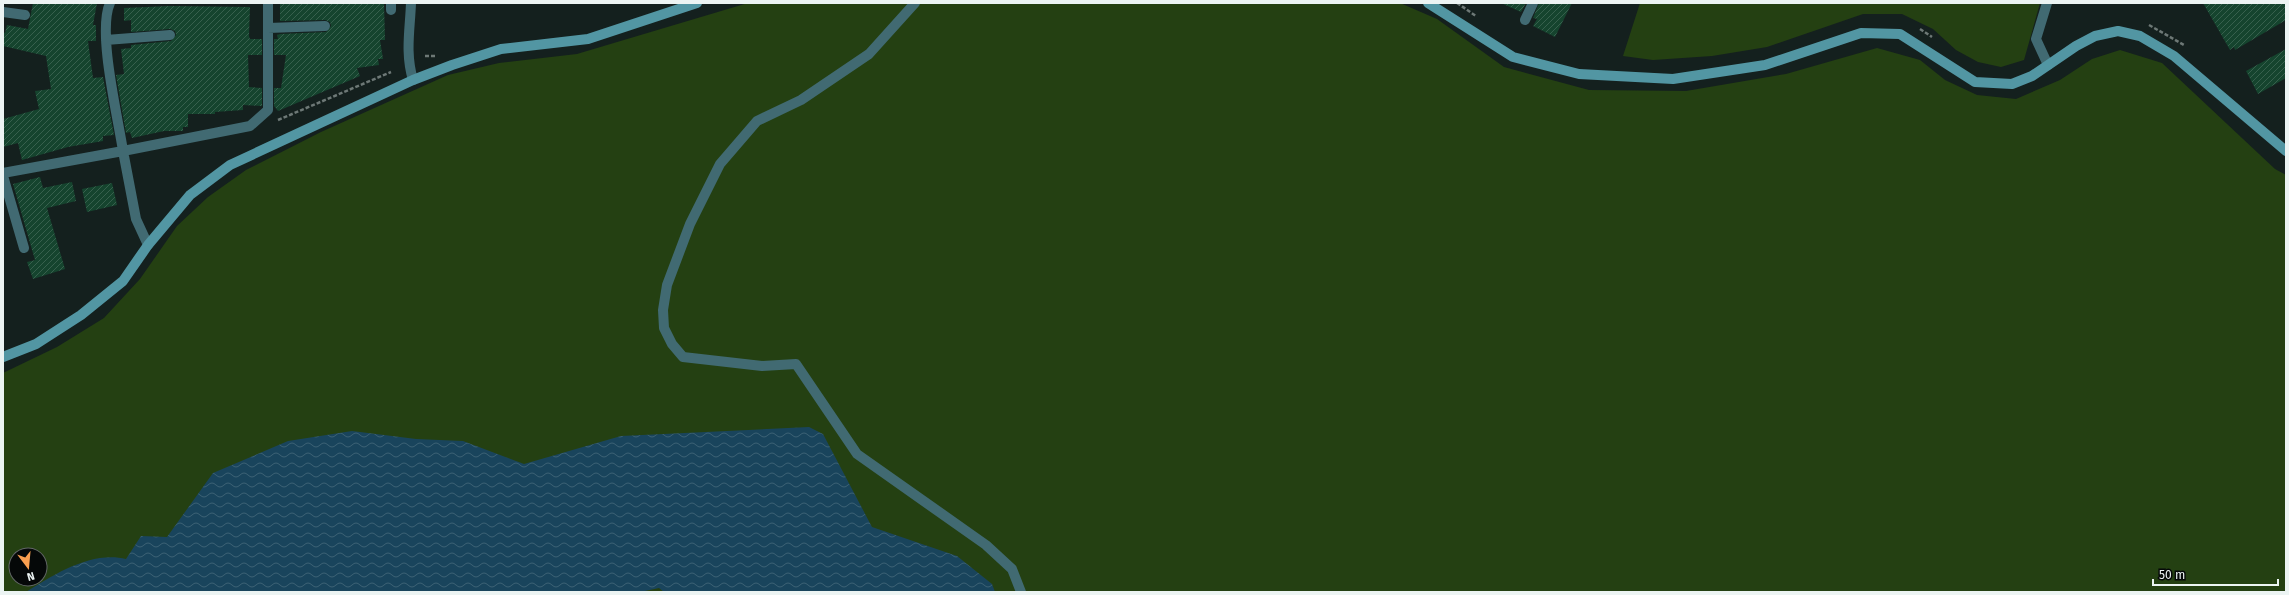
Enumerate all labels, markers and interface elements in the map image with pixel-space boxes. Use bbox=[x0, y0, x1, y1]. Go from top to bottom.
north arrow bbox=[8, 547, 48, 587]
scale bar bbox=[2153, 561, 2278, 587]
text: 50 m bbox=[2159, 568, 2185, 582]
text: N bbox=[25, 569, 36, 583]

